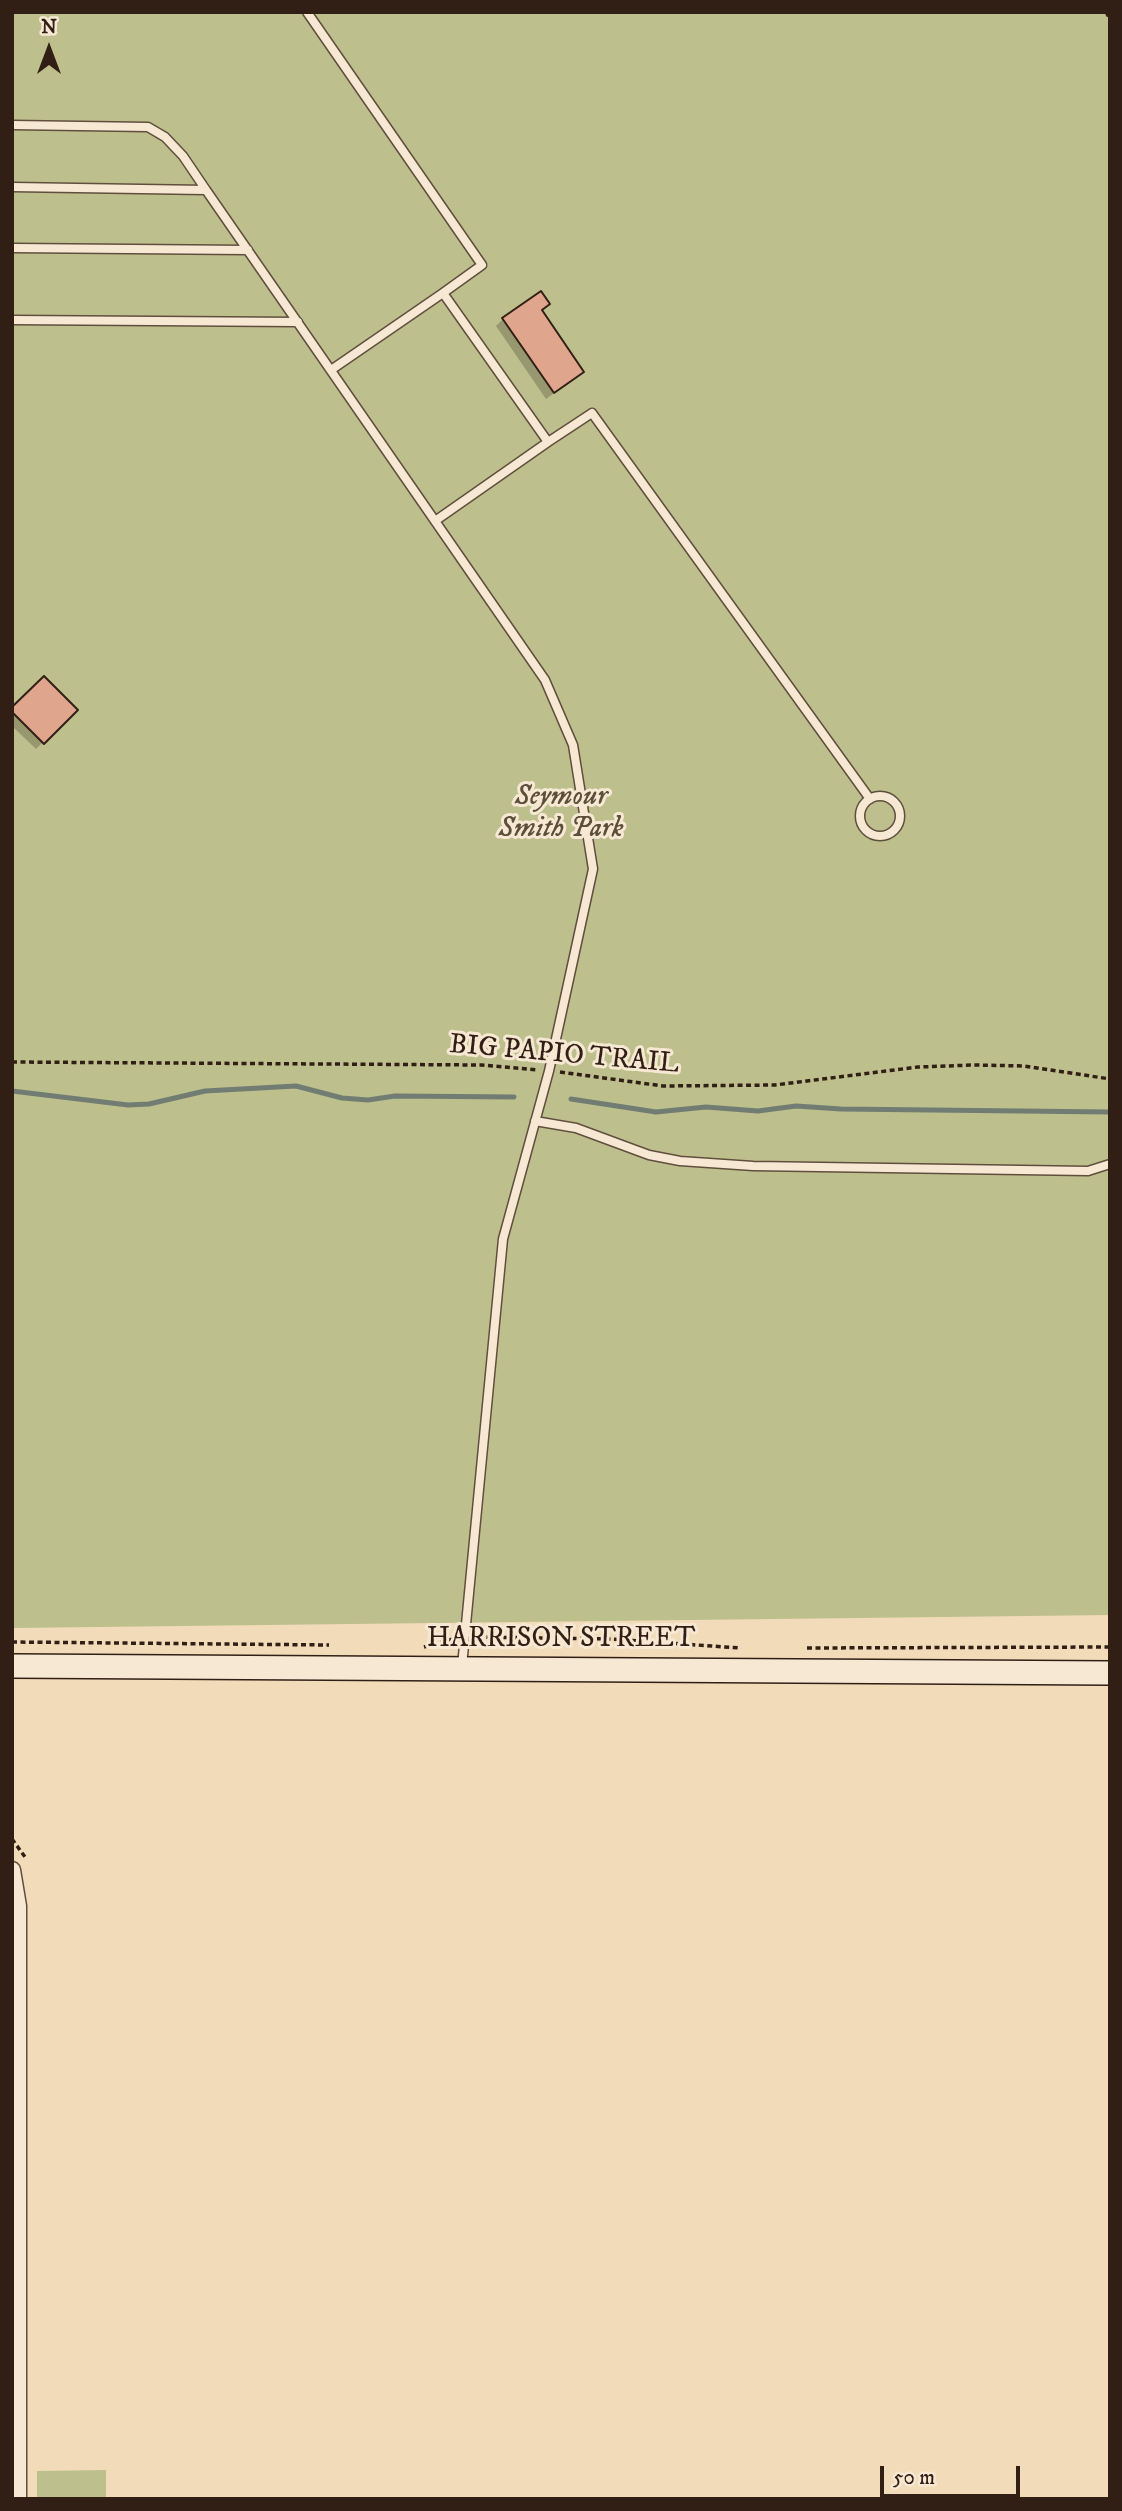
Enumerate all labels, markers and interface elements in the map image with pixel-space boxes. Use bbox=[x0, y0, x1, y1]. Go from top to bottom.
north arrow bbox=[14, 14, 84, 84]
text: N bbox=[41, 16, 57, 39]
park label: Seymour Smith Park bbox=[498, 781, 624, 847]
street label: BIG PAPIO TRAIL bbox=[448, 1029, 680, 1083]
street label: HARRISON STREET bbox=[427, 1623, 695, 1657]
scale bar bbox=[884, 2452, 1024, 2496]
text: 50 m bbox=[893, 2465, 935, 2491]

